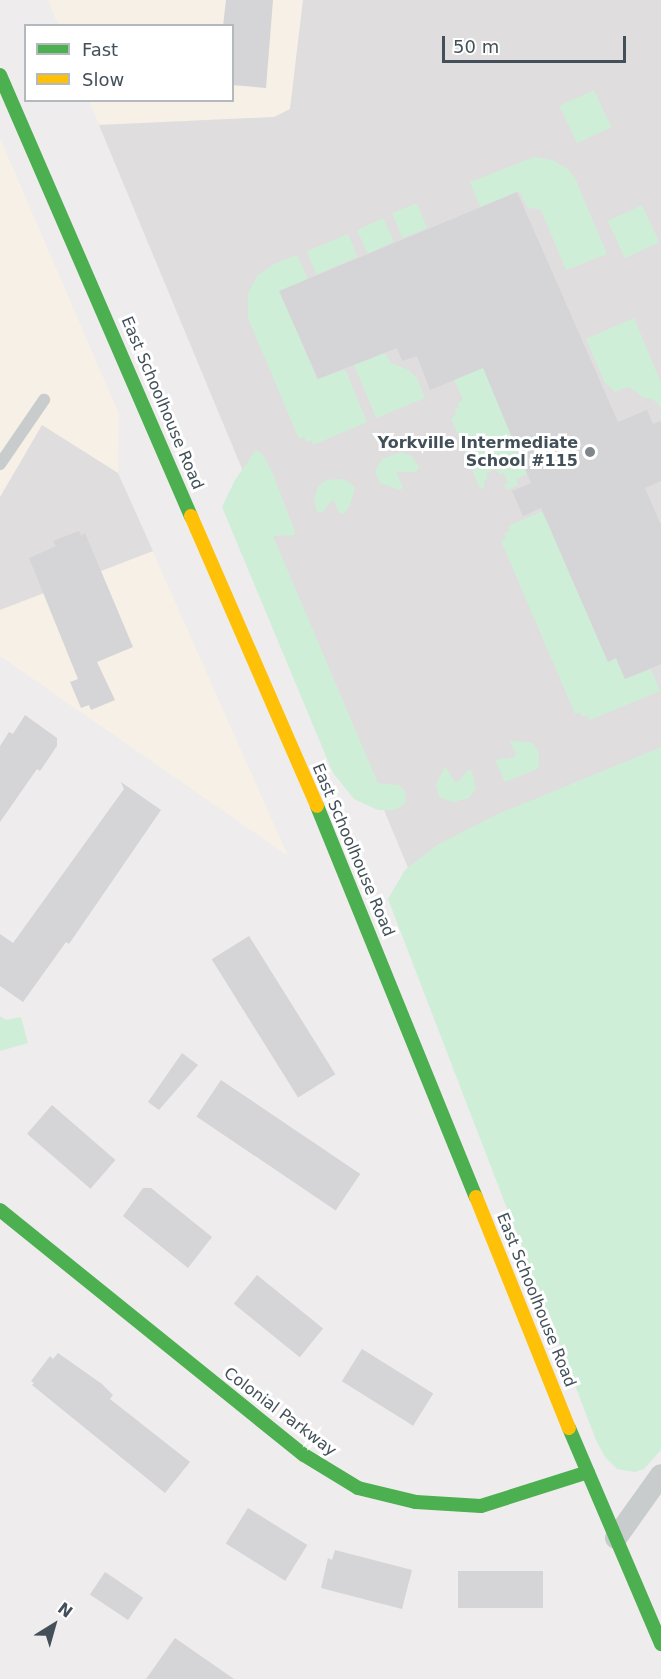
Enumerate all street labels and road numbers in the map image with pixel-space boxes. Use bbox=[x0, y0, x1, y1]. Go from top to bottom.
street label: East Schoolhouse Road bbox=[117, 314, 207, 492]
street label: East Schoolhouse Road bbox=[308, 761, 398, 939]
street label: East Schoolhouse Road bbox=[492, 1210, 580, 1390]
street label: Colonial Parkway bbox=[220, 1363, 340, 1461]

